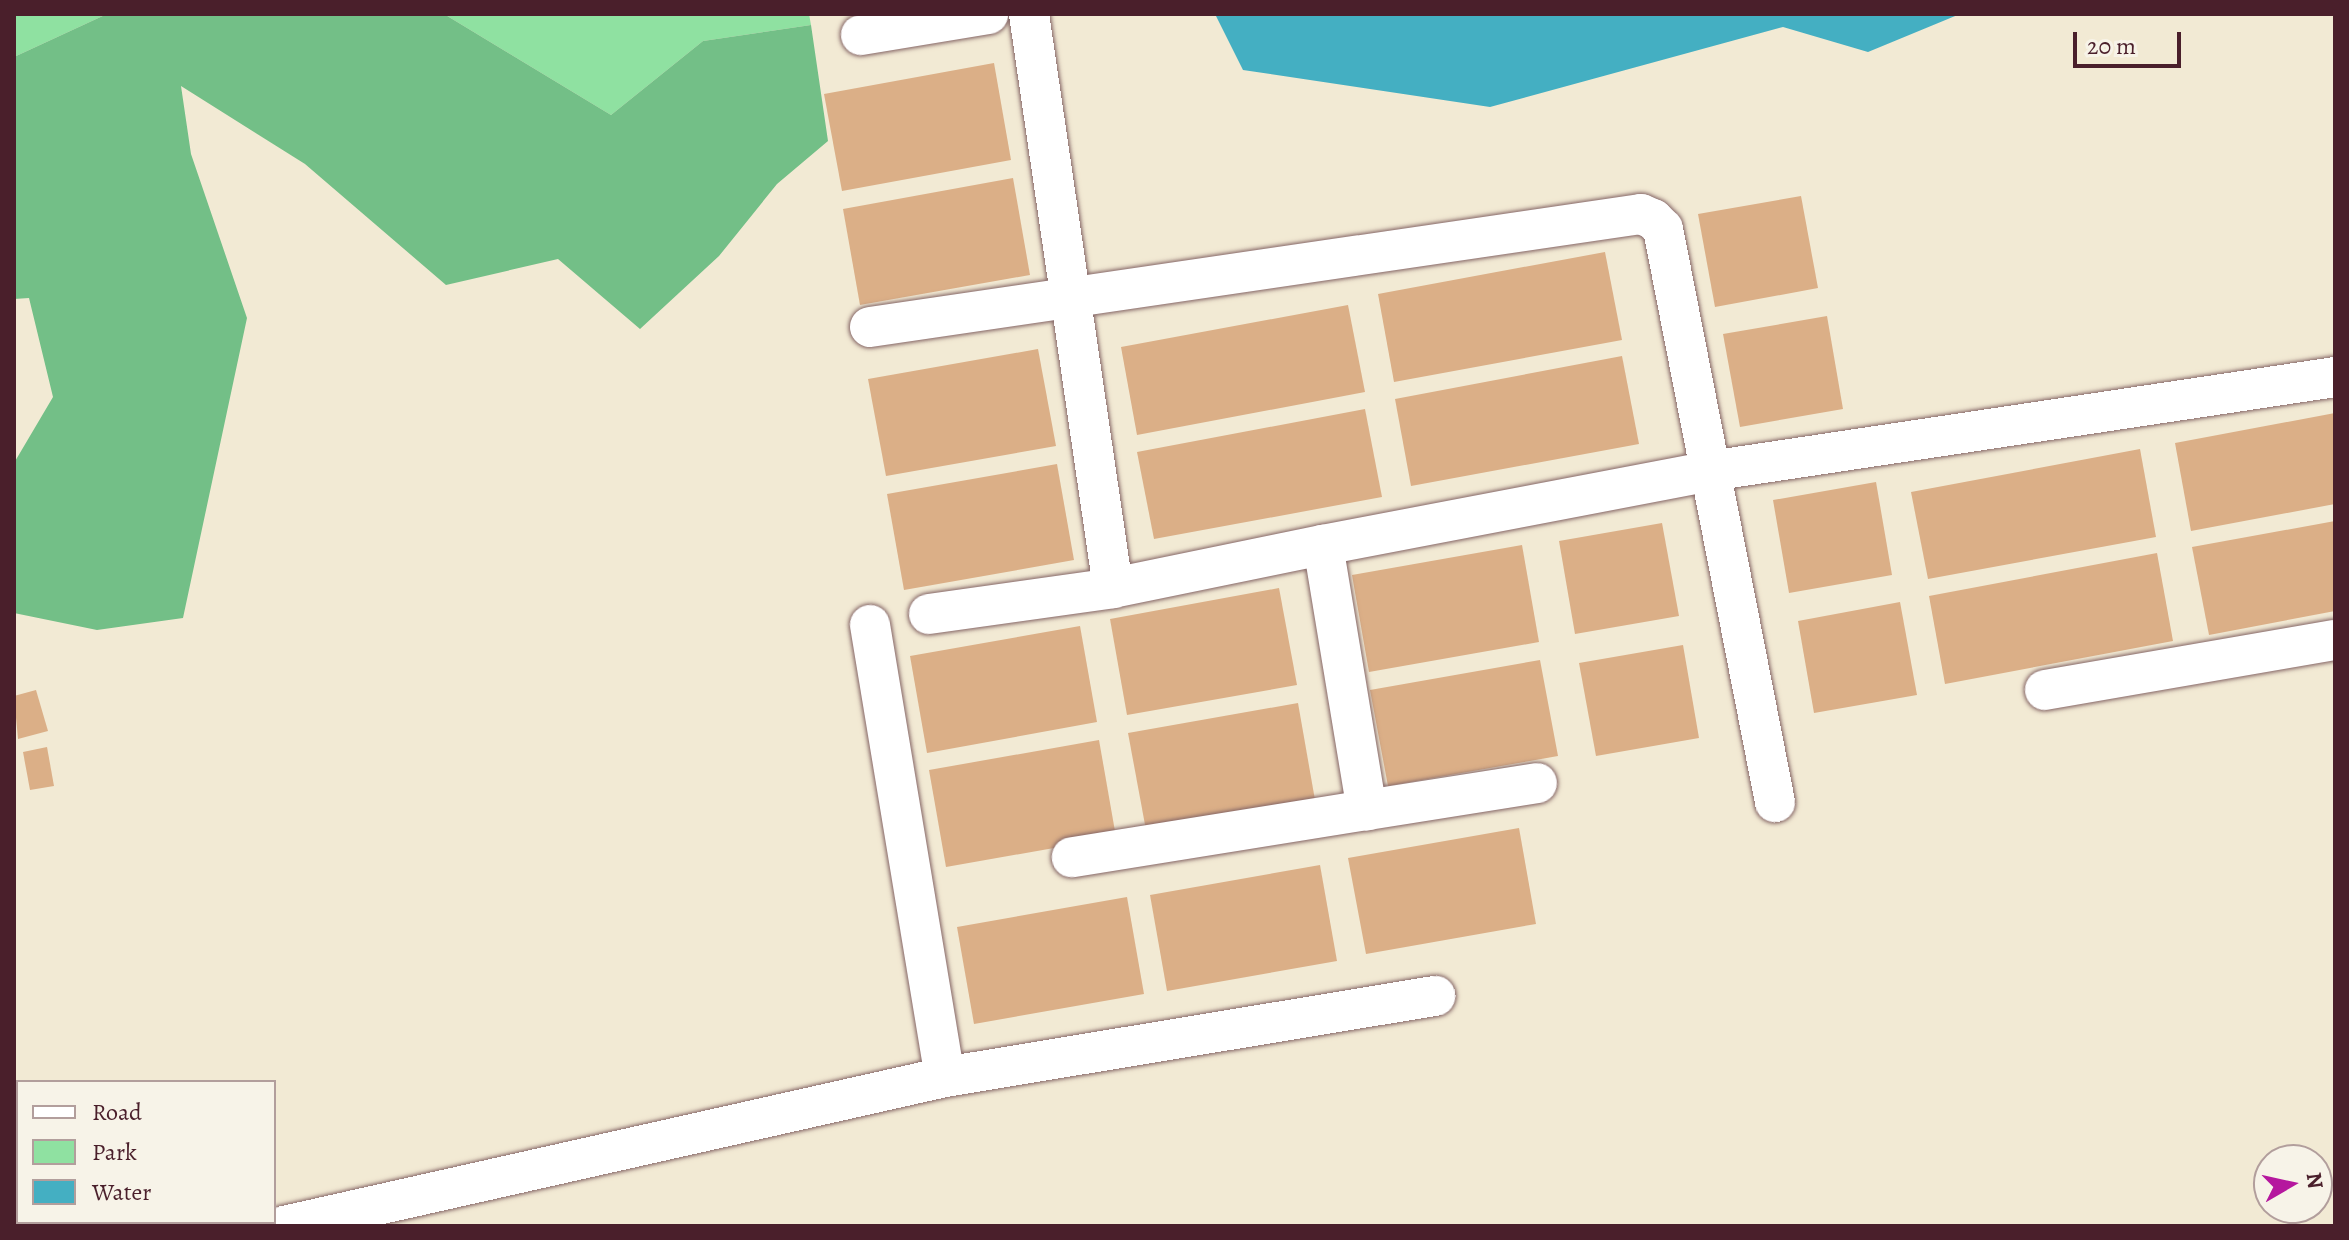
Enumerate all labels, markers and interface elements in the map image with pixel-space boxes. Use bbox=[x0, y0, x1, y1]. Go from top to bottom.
scale bar bbox=[2077, 16, 2185, 66]
text: 20 m bbox=[2087, 30, 2136, 62]
legend bbox=[16, 1080, 276, 1224]
text: Road bbox=[92, 1096, 142, 1128]
text: Park bbox=[92, 1136, 137, 1168]
north arrow bbox=[2253, 1144, 2333, 1224]
text: N bbox=[2299, 1170, 2331, 1191]
text: Water bbox=[92, 1176, 152, 1208]

